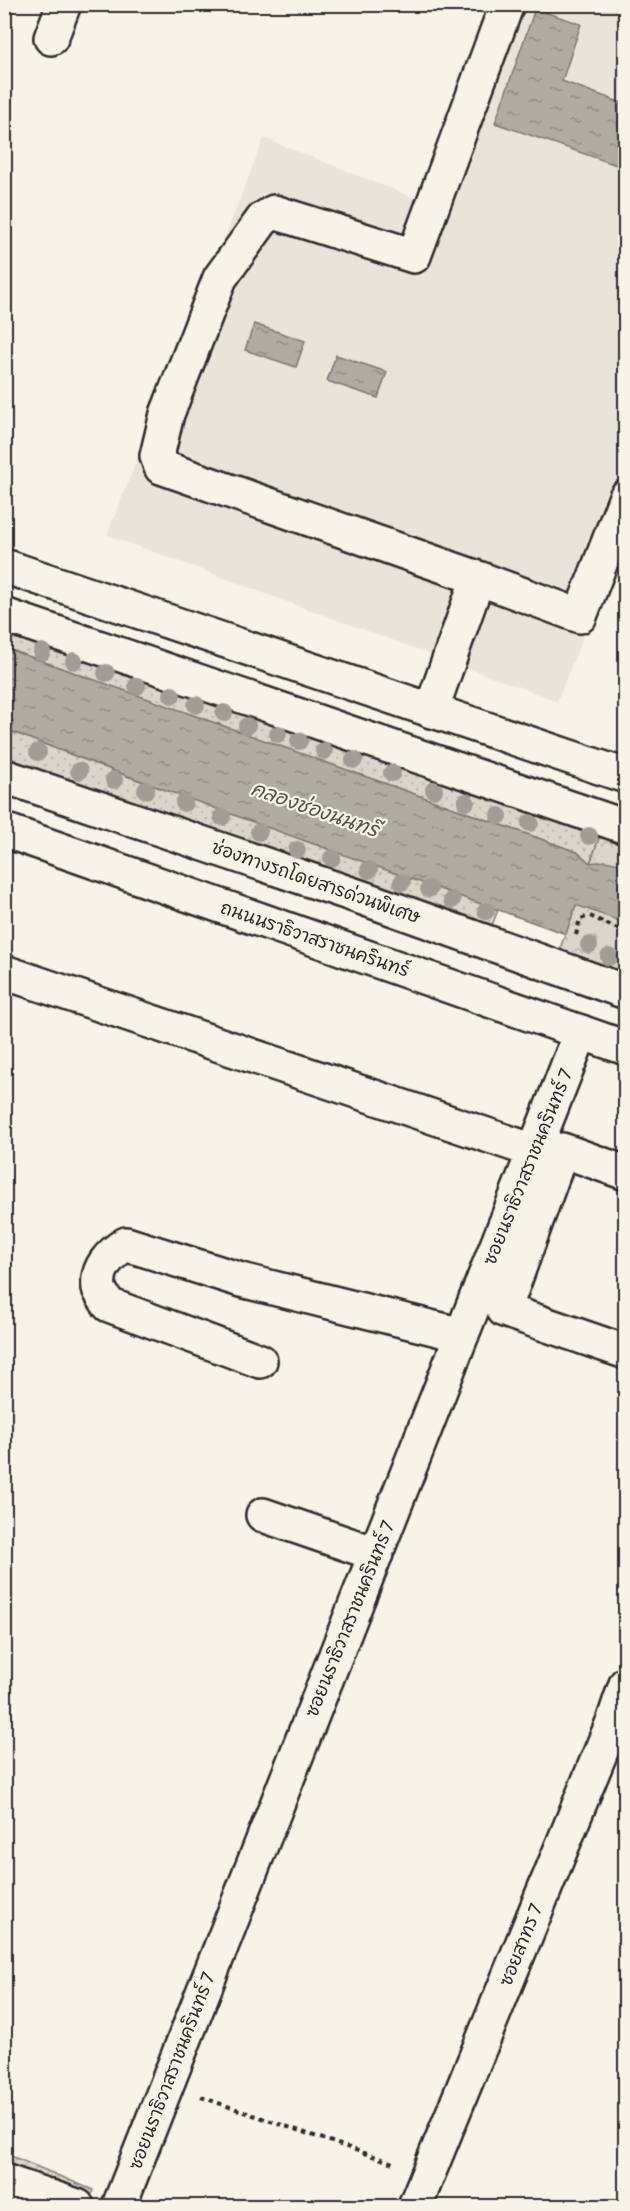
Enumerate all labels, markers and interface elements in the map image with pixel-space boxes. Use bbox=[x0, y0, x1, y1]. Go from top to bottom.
water label: คลองช่องนนทรี bbox=[248, 776, 386, 845]
street label: ช่องทางรถโดยสารด่วนพิเศษ bbox=[208, 834, 425, 929]
street label: ถนนนราธิวาสราชนครินทร์ bbox=[217, 894, 414, 983]
street label: ซอยนราธิวาสราชนครินทร์ 7 bbox=[477, 1064, 579, 1269]
street label: ซอยนราธิวาสราชนครินทร์ 7 bbox=[299, 1516, 401, 1721]
street label: ซอยสาทร 7 bbox=[495, 1900, 549, 1990]
street label: ซอยนราธิวาสราชนครินทร์ 7 bbox=[122, 1968, 221, 2173]

